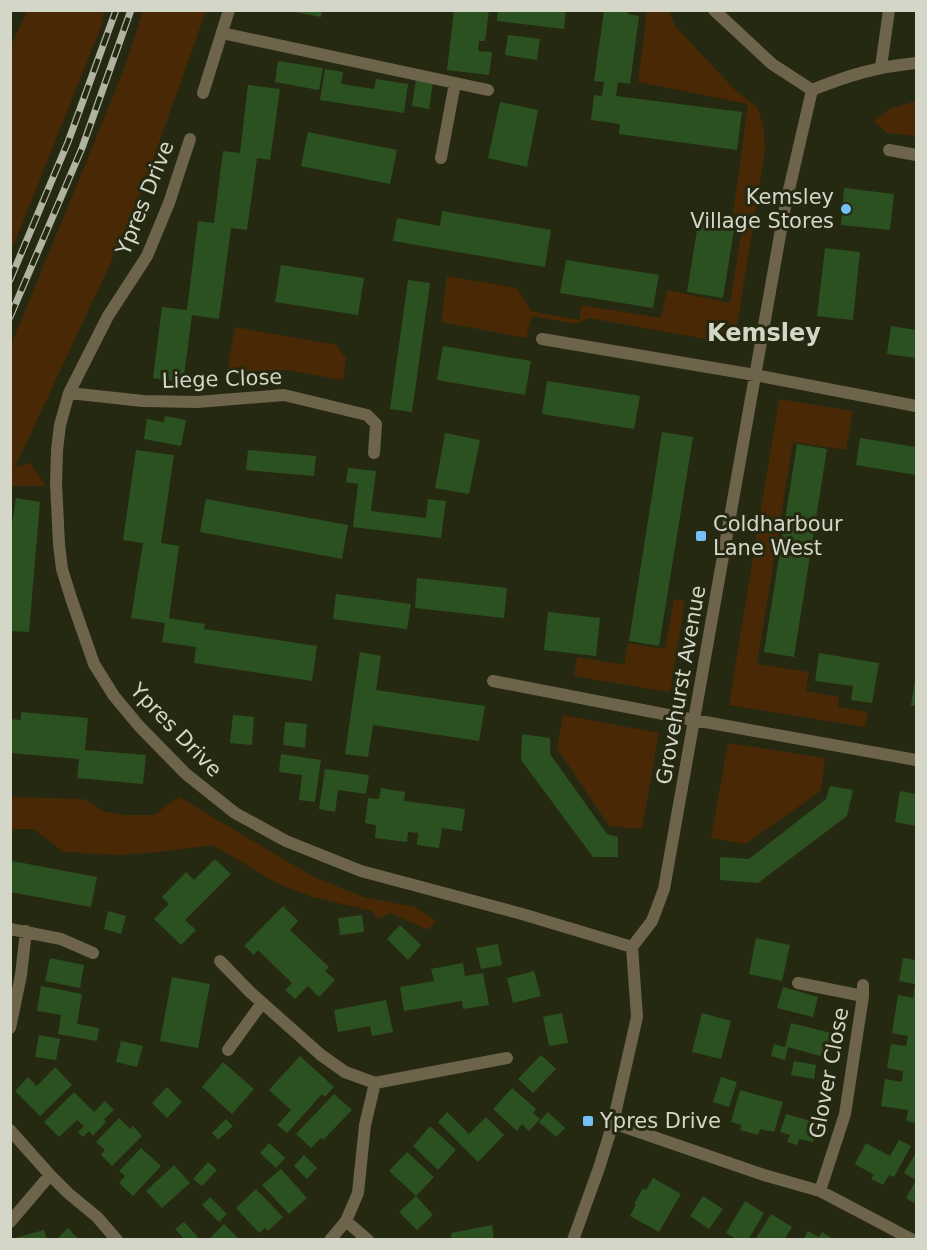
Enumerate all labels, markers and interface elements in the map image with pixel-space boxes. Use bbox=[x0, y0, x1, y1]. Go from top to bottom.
street label: Ypres Drive bbox=[111, 137, 179, 259]
place label: Kemsley Village Stores bbox=[690, 185, 834, 233]
marker: Kemsley Village Stores bbox=[839, 202, 853, 216]
district label: Kemsley bbox=[707, 319, 821, 347]
street label: Liege Close bbox=[161, 365, 283, 393]
place label: Coldharbour Lane West bbox=[713, 512, 843, 560]
marker: Coldharbour Lane West bbox=[694, 529, 708, 543]
street label: Grovehurst Avenue bbox=[652, 584, 710, 786]
street label: Ypres Drive bbox=[125, 677, 227, 782]
street label: Glover Close bbox=[805, 1006, 853, 1140]
place label: Ypres Drive bbox=[599, 1109, 721, 1133]
marker: Ypres Drive bbox=[581, 1114, 595, 1128]

